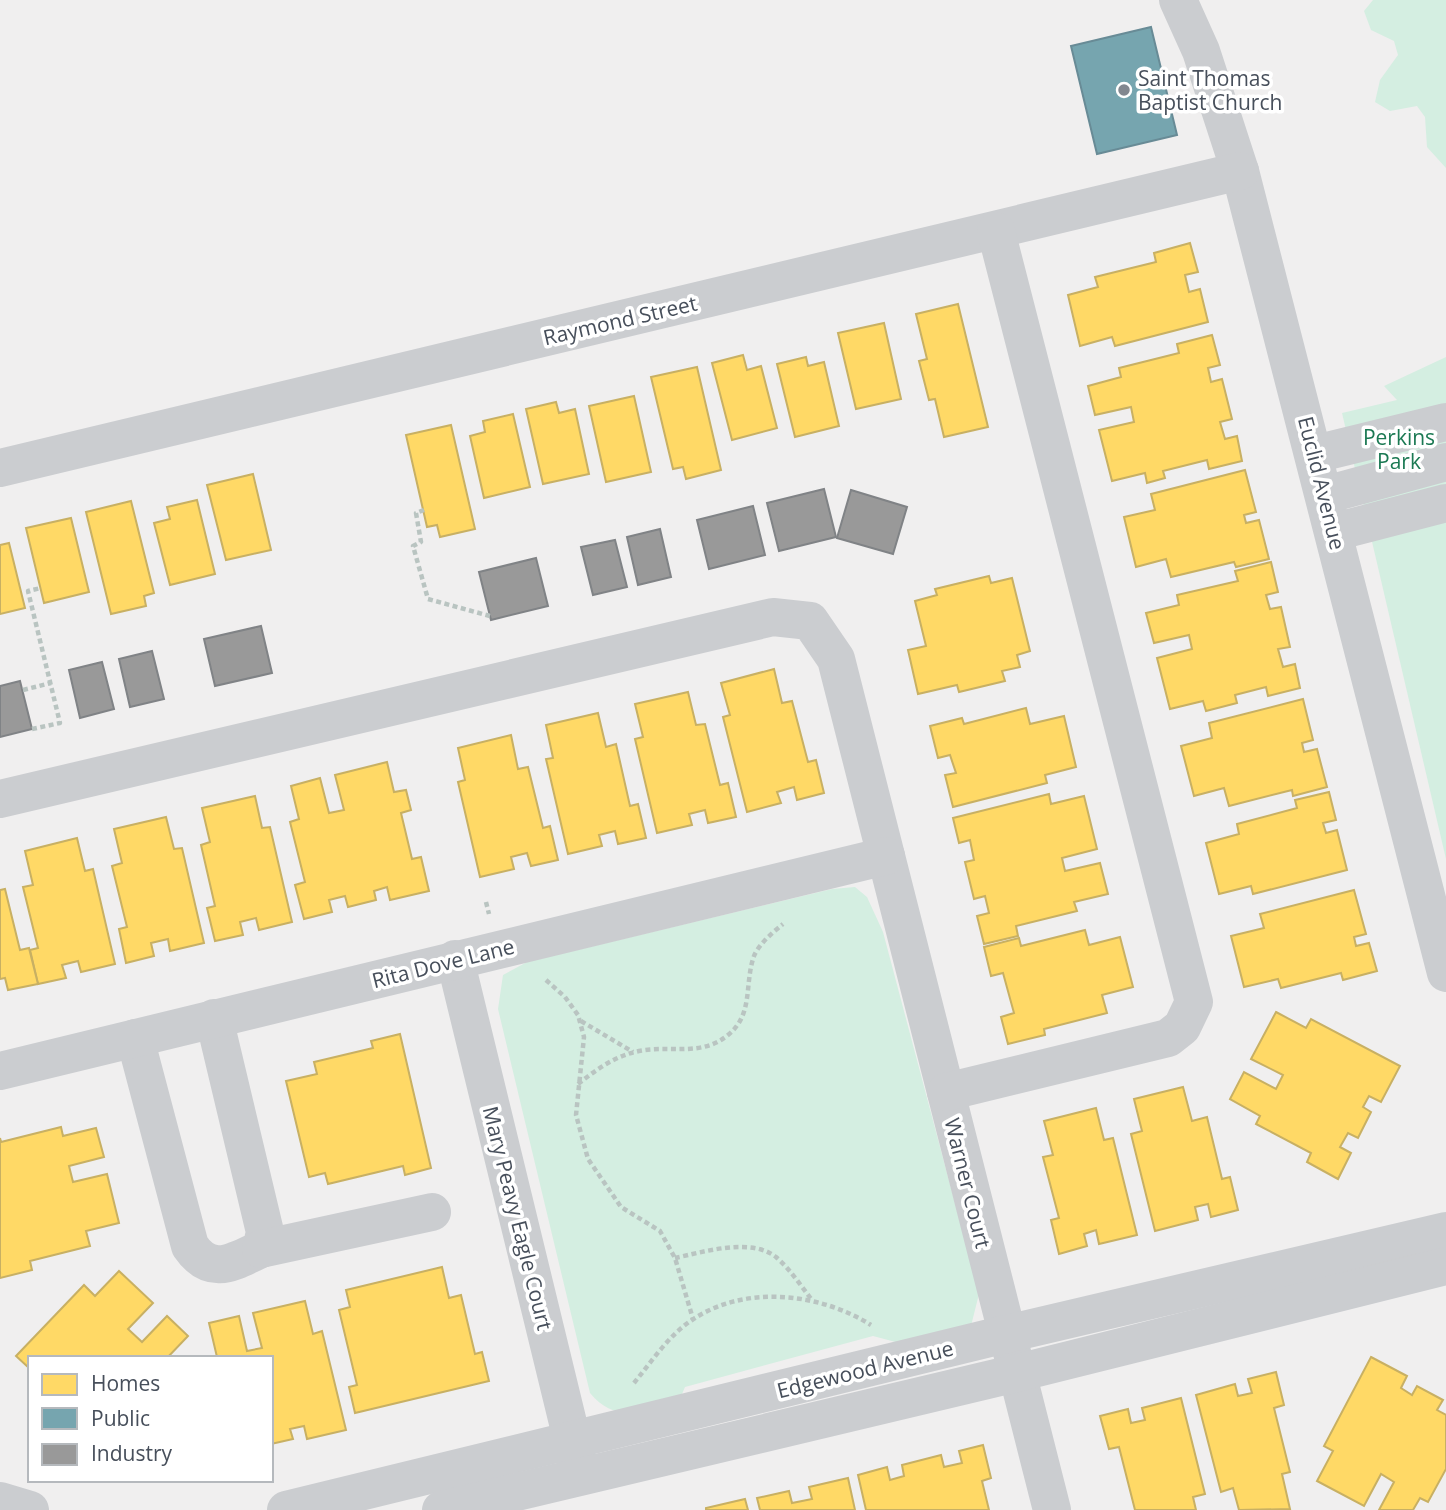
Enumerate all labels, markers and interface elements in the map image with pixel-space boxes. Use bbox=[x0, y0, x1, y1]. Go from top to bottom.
place label: Saint Thomas Baptist Church bbox=[1138, 64, 1282, 116]
marker: Saint Thomas Baptist Church bbox=[1116, 82, 1132, 98]
street label: Raymond Street bbox=[540, 289, 700, 351]
street label: Euclid Avenue bbox=[1292, 413, 1352, 553]
park label: Perkins Park bbox=[1363, 423, 1435, 475]
street label: Rita Dove Lane bbox=[369, 932, 517, 994]
street label: Mary Peavy Eagle Court bbox=[477, 1103, 559, 1333]
street label: Warner Court bbox=[938, 1115, 998, 1251]
street label: Edgewood Avenue bbox=[774, 1334, 956, 1404]
legend bbox=[28, 1356, 273, 1482]
text: Homes bbox=[91, 1369, 160, 1397]
text: Public bbox=[91, 1404, 150, 1432]
text: Industry bbox=[91, 1439, 173, 1467]

